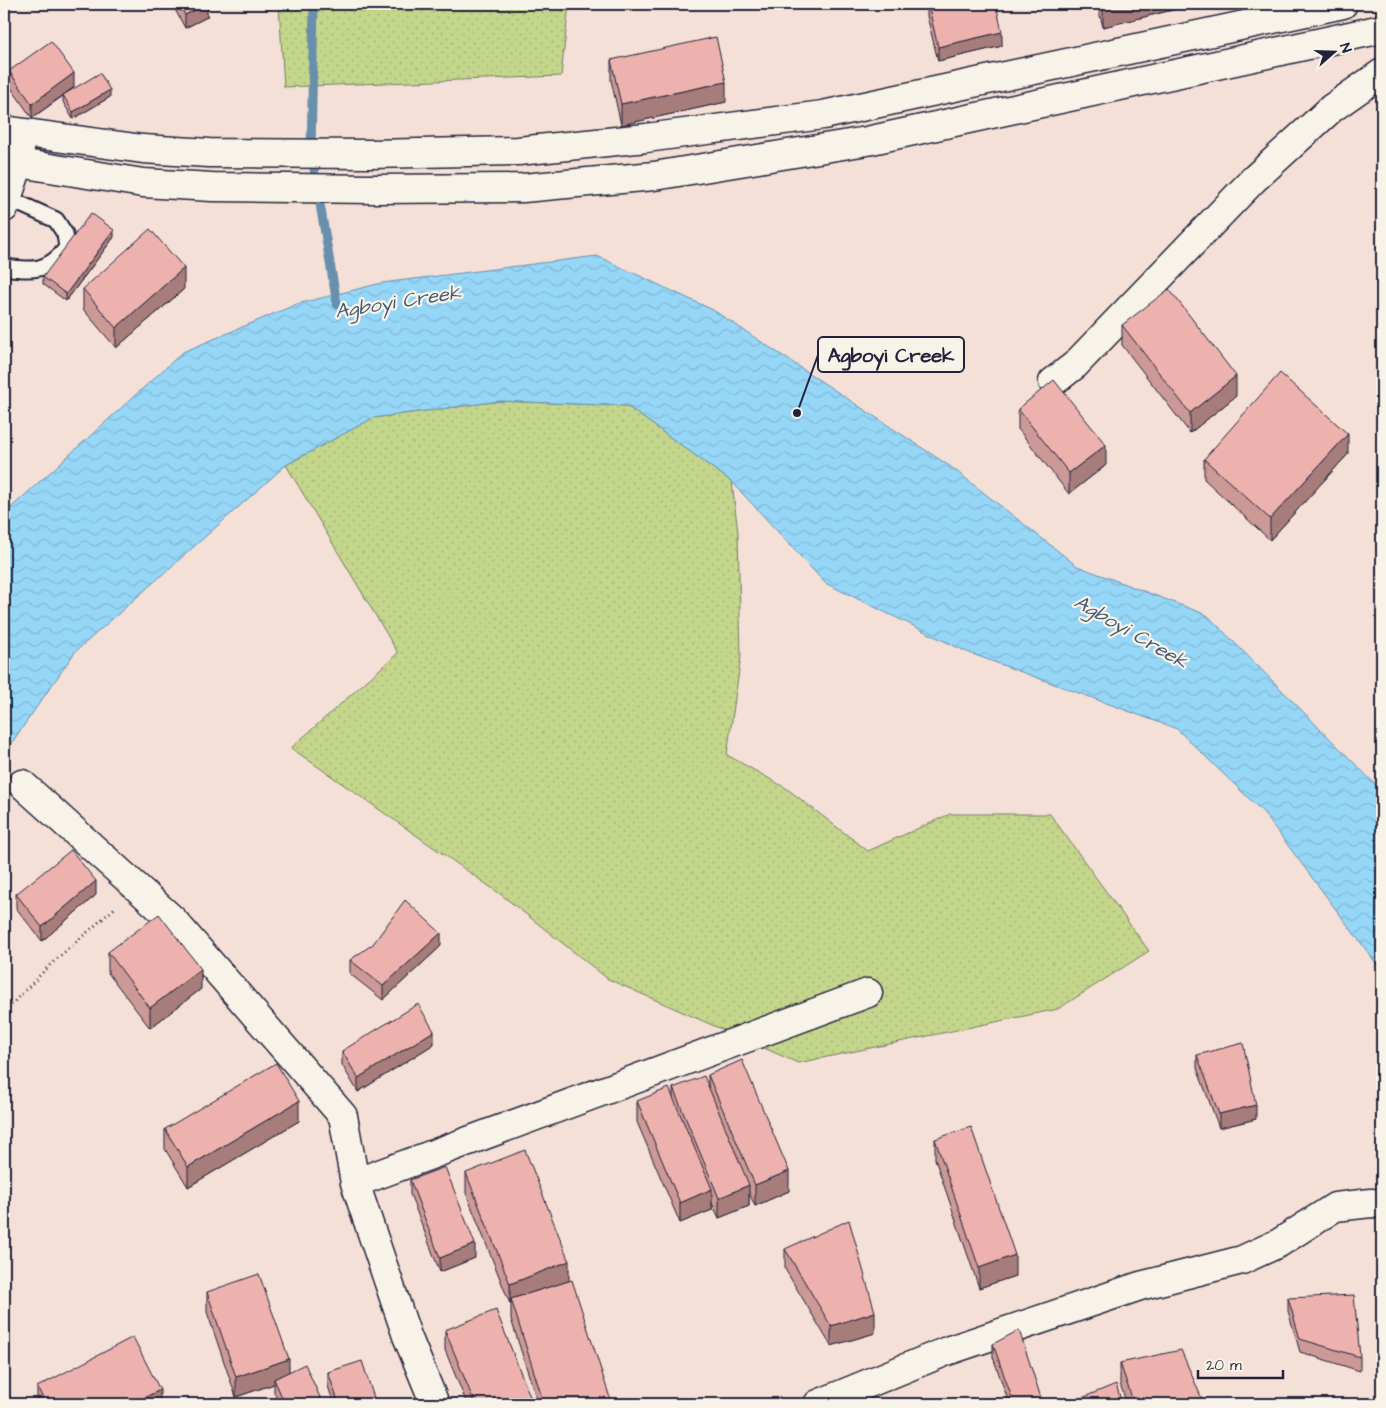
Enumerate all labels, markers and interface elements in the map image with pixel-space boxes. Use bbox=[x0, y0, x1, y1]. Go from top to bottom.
north arrow bbox=[1308, 28, 1358, 78]
text: N bbox=[1334, 40, 1356, 56]
water label: Agboyi Creek bbox=[333, 278, 464, 327]
callout: Agboyi Creek bbox=[818, 337, 964, 372]
text: Agboyi Creek bbox=[828, 342, 955, 371]
water label: Agboyi Creek bbox=[1069, 588, 1193, 677]
scale bar bbox=[1198, 1348, 1284, 1380]
text: 20 m bbox=[1206, 1355, 1242, 1376]

